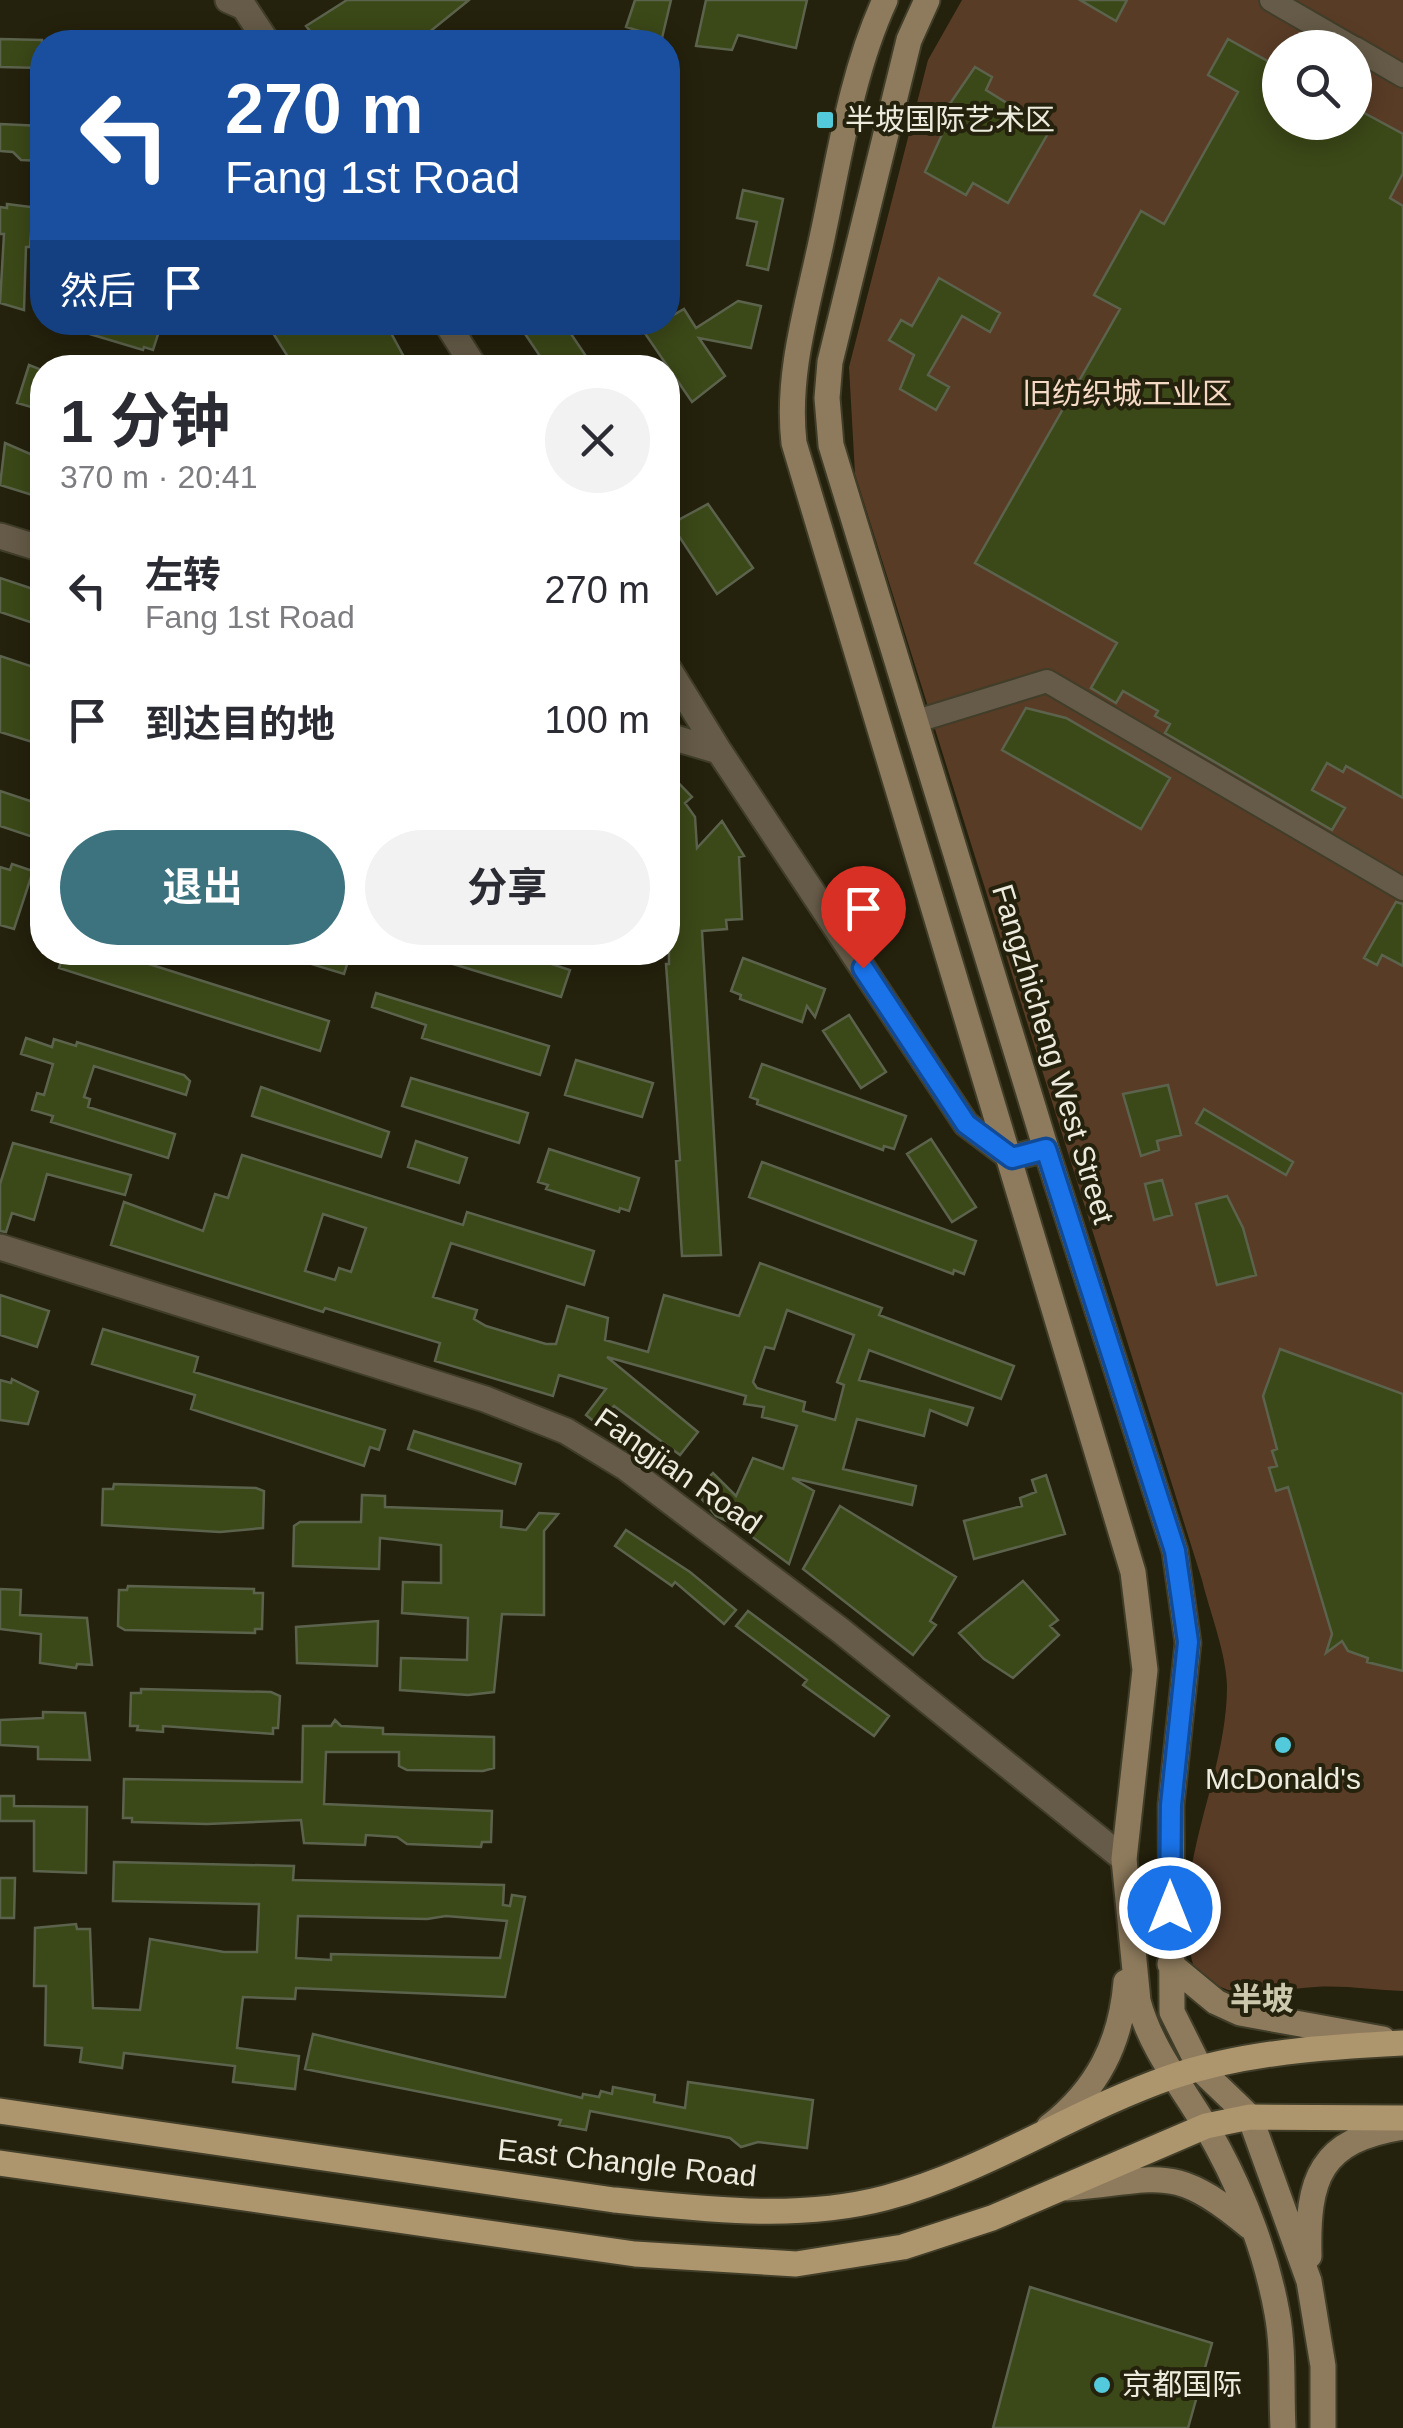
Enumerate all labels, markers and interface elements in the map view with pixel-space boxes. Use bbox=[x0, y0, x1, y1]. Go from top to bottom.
map controls bbox=[1262, 30, 1372, 140]
button: search bbox=[1262, 30, 1372, 140]
icon: left bbox=[60, 70, 190, 200]
text: 270 m bbox=[225, 70, 423, 148]
place label: 半坡国际艺术区 bbox=[845, 103, 1055, 136]
marker: 半坡国际艺术区 bbox=[814, 109, 836, 131]
text: Fang 1st Road bbox=[225, 152, 520, 203]
icon: arrive bbox=[156, 260, 211, 315]
text: 然后 bbox=[60, 270, 136, 312]
park label: 旧纺织城工业区 bbox=[1022, 377, 1232, 410]
text: 1 分钟 bbox=[60, 388, 230, 455]
button: close bbox=[545, 388, 650, 493]
text: 370 m · 20:41 bbox=[60, 459, 257, 495]
text: 左转 bbox=[145, 554, 221, 596]
icon: left bbox=[60, 563, 115, 618]
text: 270 m bbox=[544, 569, 650, 611]
text: Fang 1st Road bbox=[145, 599, 355, 635]
icon: arrive bbox=[60, 693, 115, 748]
text: 100 m bbox=[544, 699, 650, 741]
text: 到达目的地 bbox=[145, 703, 335, 745]
button: 退出 bbox=[60, 830, 345, 945]
button: 分享 bbox=[365, 830, 650, 945]
pin bbox=[821, 866, 906, 969]
street label: Fangzhicheng West Street bbox=[986, 880, 1121, 1228]
icon: arrive bbox=[836, 881, 891, 936]
street label: Fangjian Road bbox=[589, 1401, 768, 1540]
marker: McDonald's bbox=[1272, 1734, 1294, 1756]
place label: McDonald's bbox=[1205, 1762, 1361, 1795]
position arrow bbox=[1118, 1856, 1222, 1960]
district label: 半坡 bbox=[1230, 1981, 1294, 2017]
street label: East Changle Road bbox=[496, 2132, 758, 2193]
place label: 京都国际 bbox=[1122, 2368, 1242, 2401]
marker: 京都国际 bbox=[1091, 2374, 1113, 2396]

